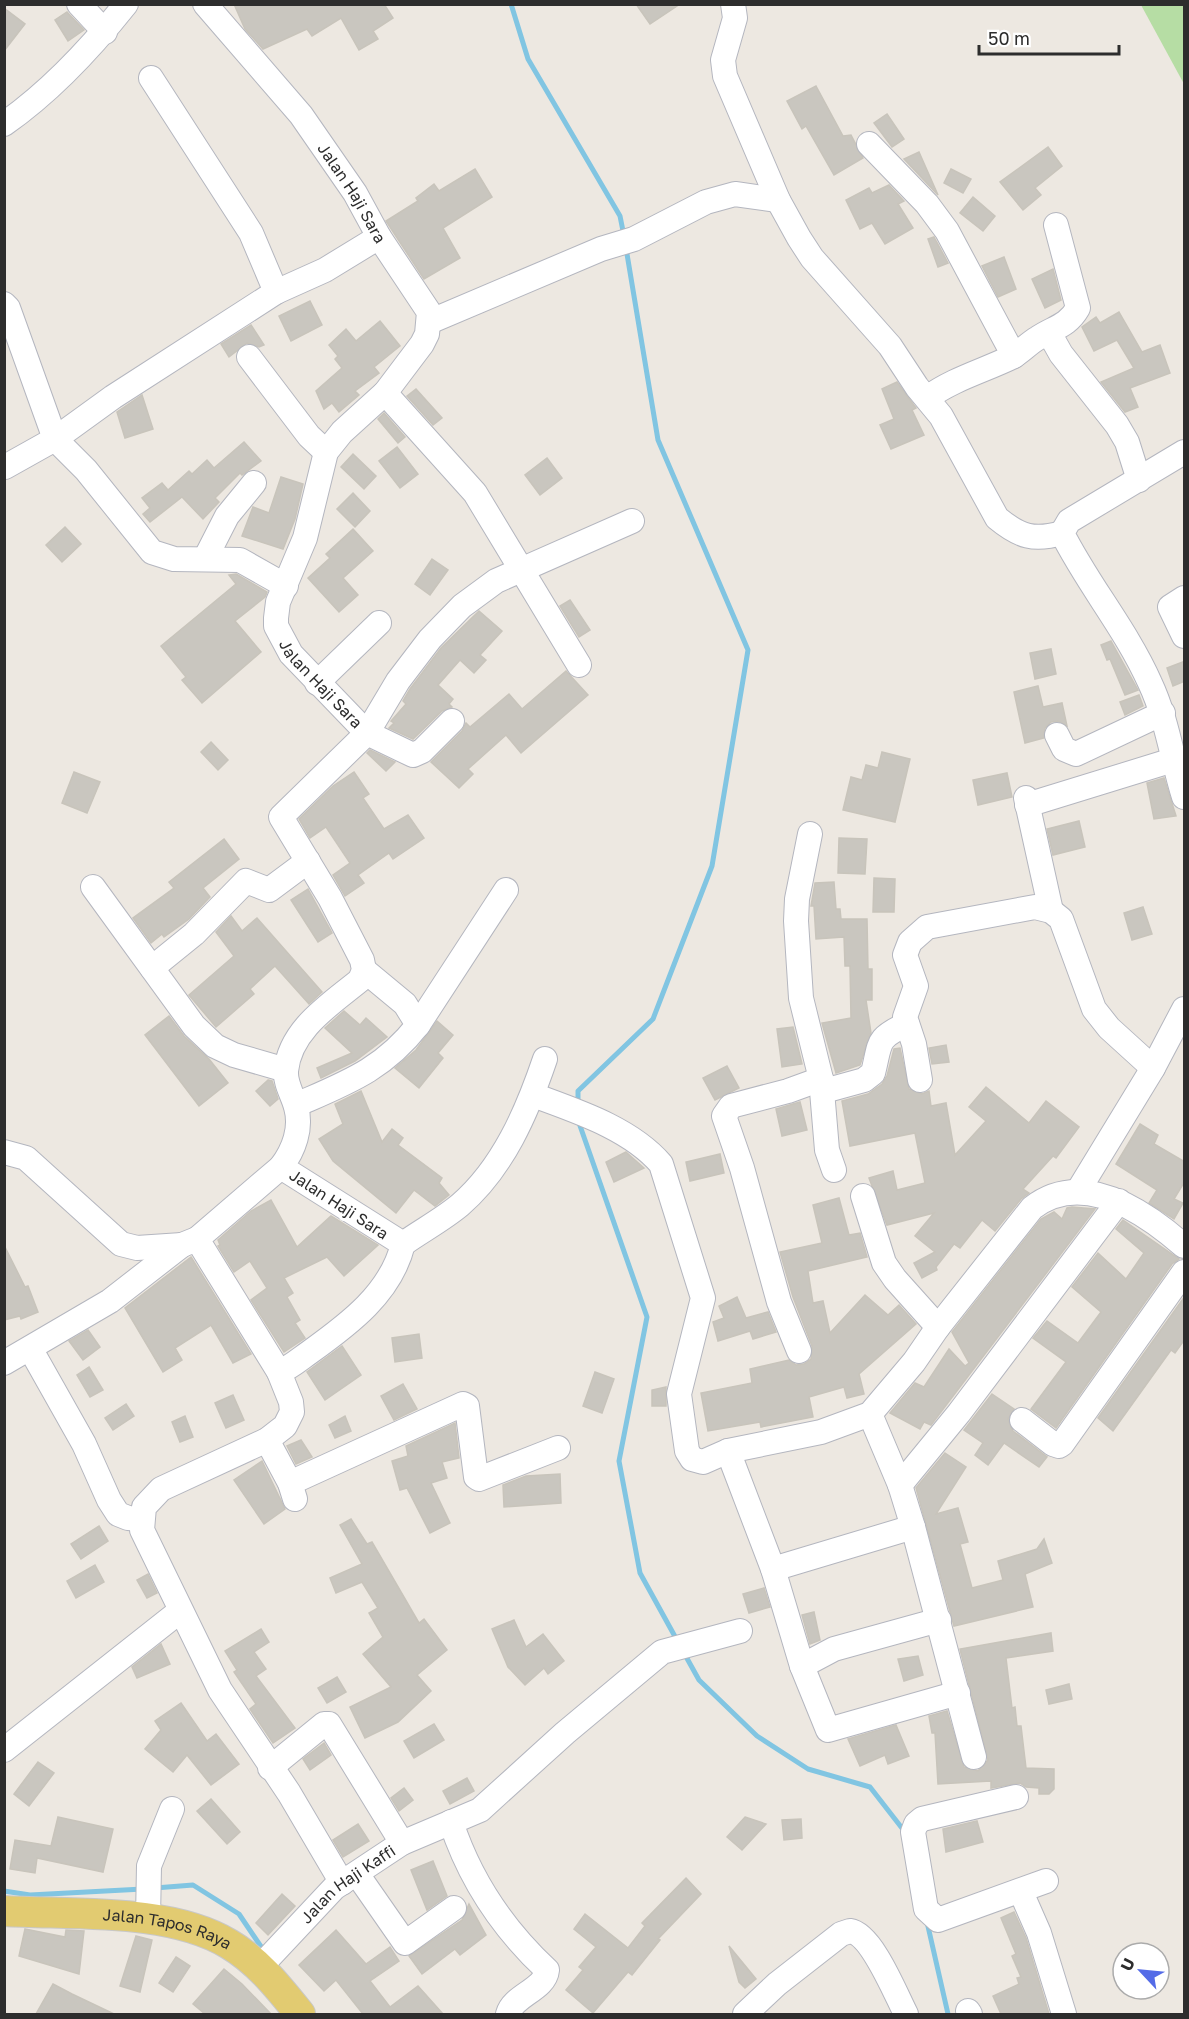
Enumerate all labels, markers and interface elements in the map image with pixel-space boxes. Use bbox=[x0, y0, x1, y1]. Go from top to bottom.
scale bar bbox=[979, 18, 1118, 56]
text: 50 m bbox=[988, 27, 1030, 49]
street label: Jalan Haji Sara bbox=[313, 139, 390, 247]
street label: Jalan Haji Sara bbox=[275, 636, 367, 732]
street label: Jalan Haji Sara bbox=[286, 1165, 392, 1243]
street label: Jalan Haji Kaffi bbox=[296, 1840, 399, 1927]
street label: Jalan Tapos Raya bbox=[102, 1904, 235, 1953]
north arrow bbox=[1111, 1941, 1171, 2001]
text: U bbox=[1116, 1955, 1139, 1974]

